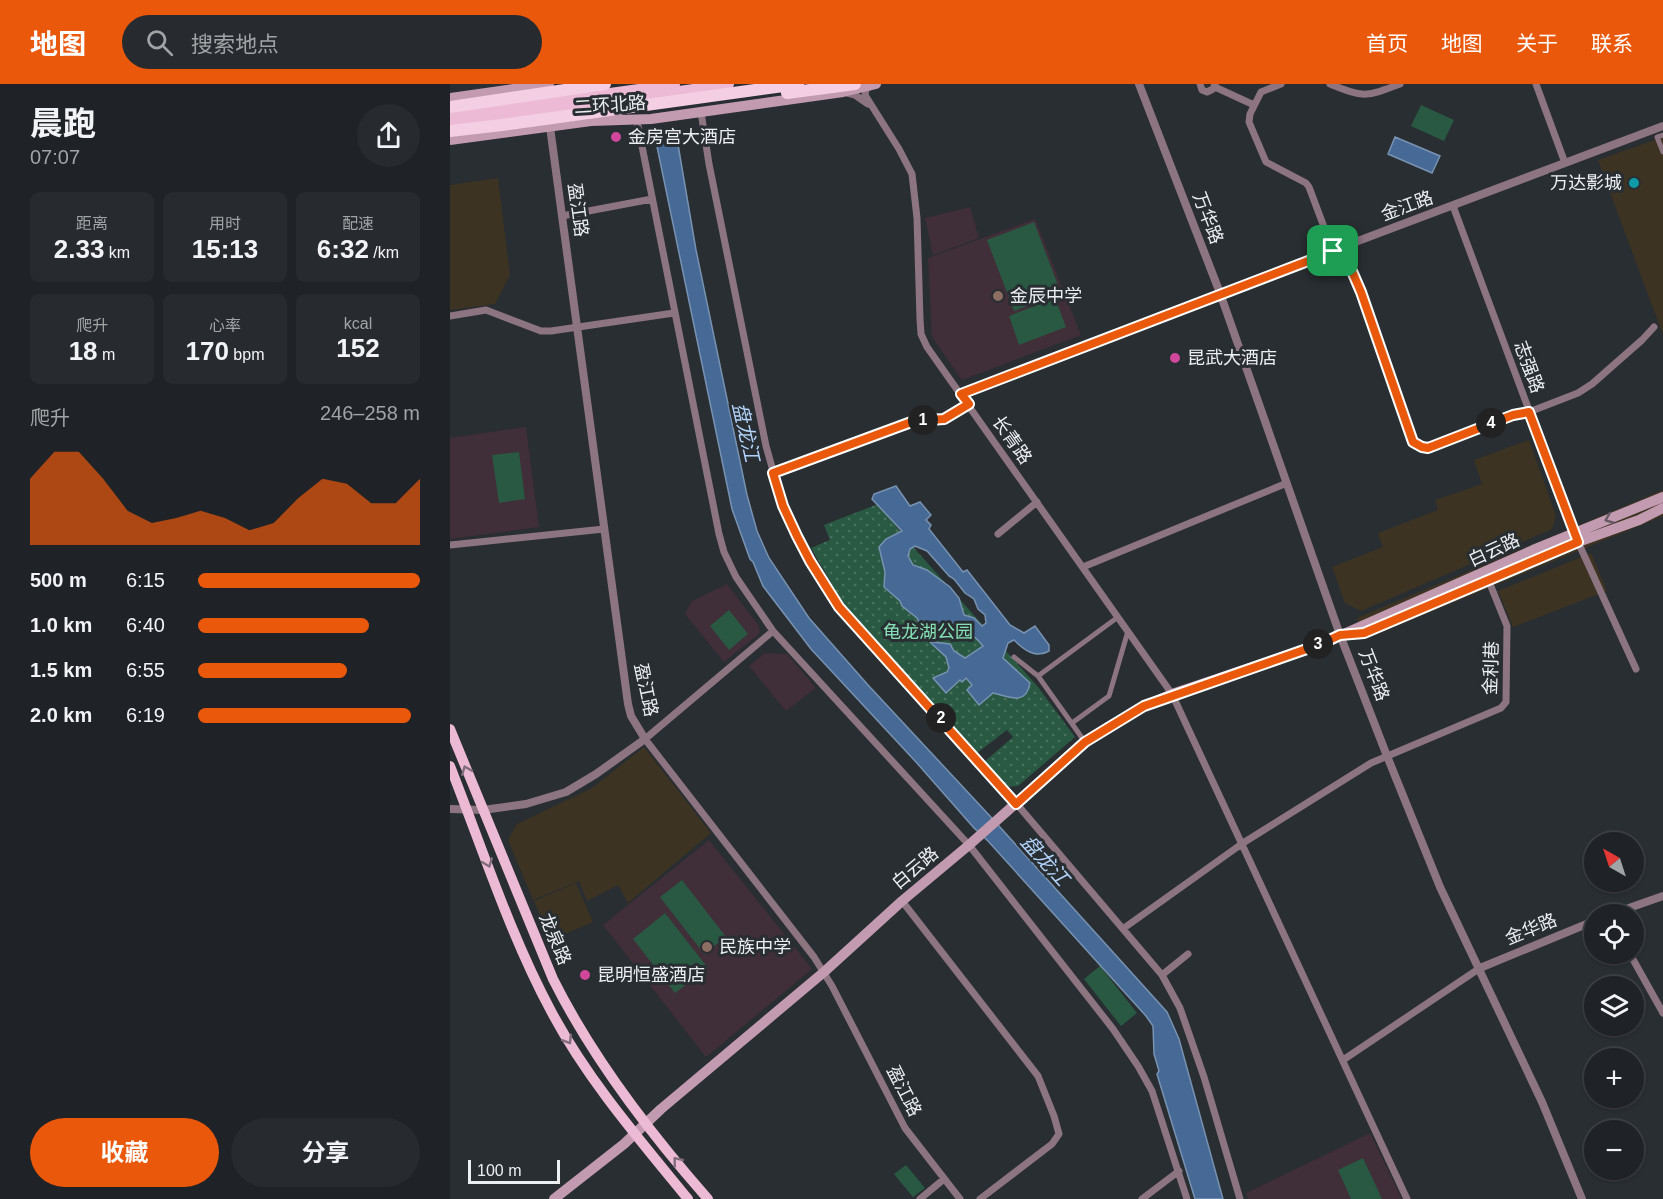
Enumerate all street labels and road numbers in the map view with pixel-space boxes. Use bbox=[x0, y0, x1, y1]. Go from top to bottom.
street label: 二环北路 bbox=[573, 93, 647, 117]
street label: 盈江路 bbox=[564, 182, 592, 238]
street label: 金江路 bbox=[1378, 187, 1436, 225]
street label: 万华路 bbox=[1189, 189, 1227, 247]
street label: 志强路 bbox=[1510, 338, 1548, 396]
street label: 长青路 bbox=[988, 412, 1036, 468]
street label: 白云路 bbox=[1465, 530, 1523, 570]
street label: 金利巷 bbox=[1480, 641, 1502, 695]
street label: 万华路 bbox=[1355, 646, 1393, 704]
street label: 盈江路 bbox=[631, 662, 661, 718]
street label: 白云路 bbox=[888, 843, 942, 893]
street label: 龙泉路 bbox=[535, 910, 575, 968]
street label: 金华路 bbox=[1502, 910, 1560, 948]
street label: 盈江路 bbox=[883, 1062, 925, 1120]

